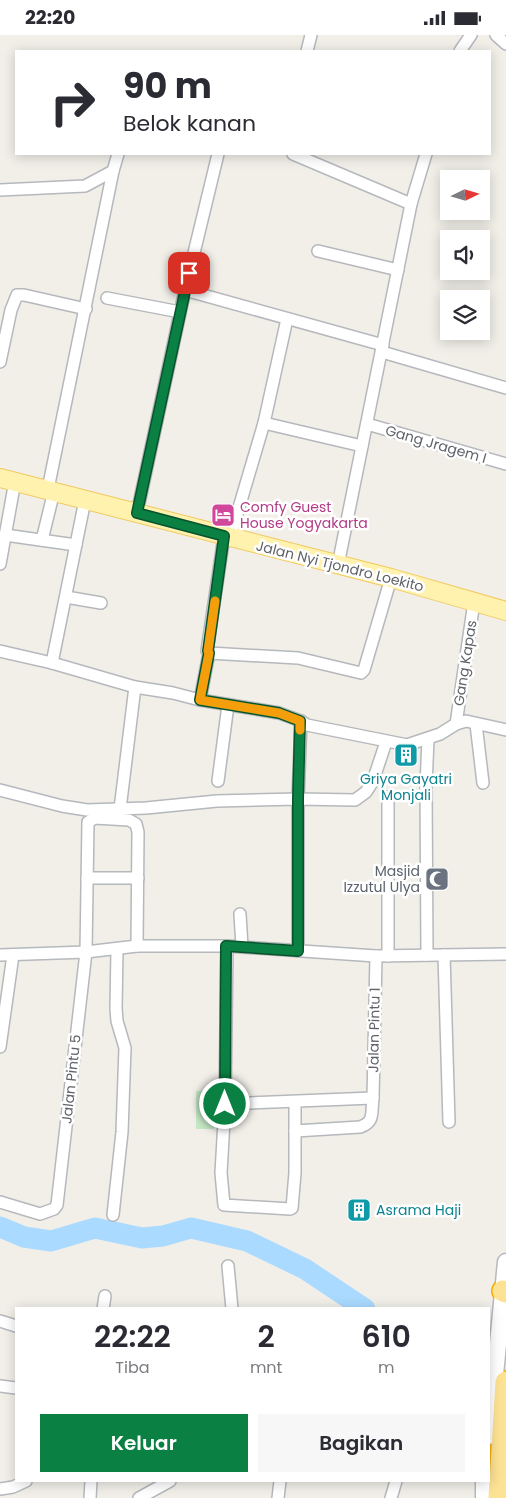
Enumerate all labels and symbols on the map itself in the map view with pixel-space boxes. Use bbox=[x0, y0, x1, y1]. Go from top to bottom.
north arrow bbox=[440, 170, 490, 220]
pin bbox=[168, 252, 210, 294]
street label: Gang Jragem I bbox=[383, 420, 489, 468]
place label: Comfy Guest House Yogyakarta bbox=[240, 497, 368, 533]
hotel icon: Comfy Guest House Yogyakarta bbox=[210, 502, 236, 528]
street label: Jalan Nyi Tjondro Loekito bbox=[254, 535, 426, 597]
street label: Gang Kapas bbox=[448, 619, 482, 707]
building icon: Griya Gayatri Monjali bbox=[393, 742, 419, 768]
place label: Griya Gayatri Monjali bbox=[360, 769, 452, 805]
place label: Masjid Izzutul Ulya bbox=[343, 861, 420, 897]
mosque icon: Masjid Izzutul Ulya bbox=[424, 866, 450, 892]
street label: Jalan Pintu 1 bbox=[363, 987, 385, 1073]
street label: Jalan Pintu 5 bbox=[56, 1033, 86, 1125]
position arrow bbox=[198, 1077, 250, 1129]
building icon: Asrama Haji bbox=[346, 1197, 372, 1223]
place label: Asrama Haji bbox=[376, 1200, 461, 1220]

